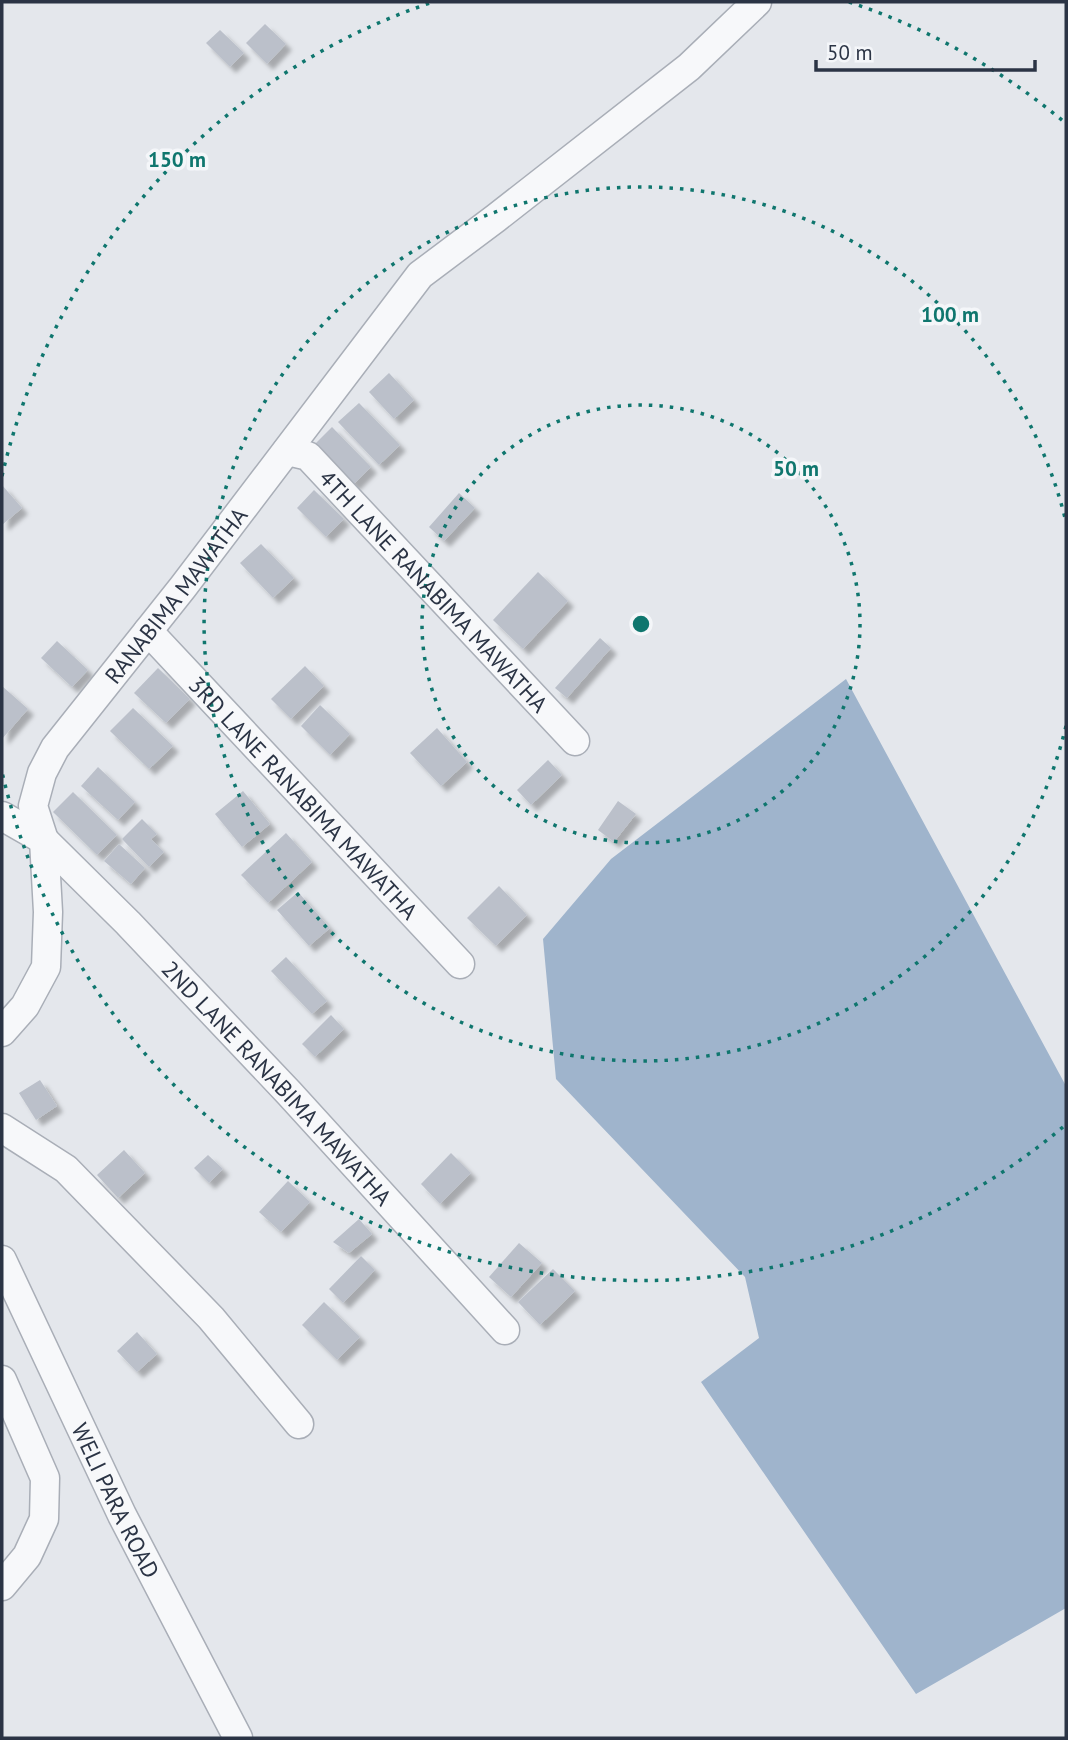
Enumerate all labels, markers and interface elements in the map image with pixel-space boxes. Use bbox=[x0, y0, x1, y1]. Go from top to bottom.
scale bar bbox=[816, 28, 1035, 72]
text: 50 m bbox=[827, 39, 873, 66]
text: 150 m bbox=[148, 146, 206, 173]
text: 100 m bbox=[921, 301, 979, 328]
text: 50 m bbox=[773, 455, 819, 482]
street label: 4TH LANE RANABIMA MAWATHA bbox=[313, 463, 555, 718]
street label: RANABIMA MAWATHA bbox=[98, 501, 253, 689]
centre of rings bbox=[629, 612, 653, 636]
street label: 3RD LANE RANABIMA MAWATHA bbox=[183, 670, 425, 925]
street label: 2ND LANE RANABIMA MAWATHA bbox=[156, 954, 399, 1211]
street label: WELI PARA ROAD bbox=[66, 1418, 167, 1583]

